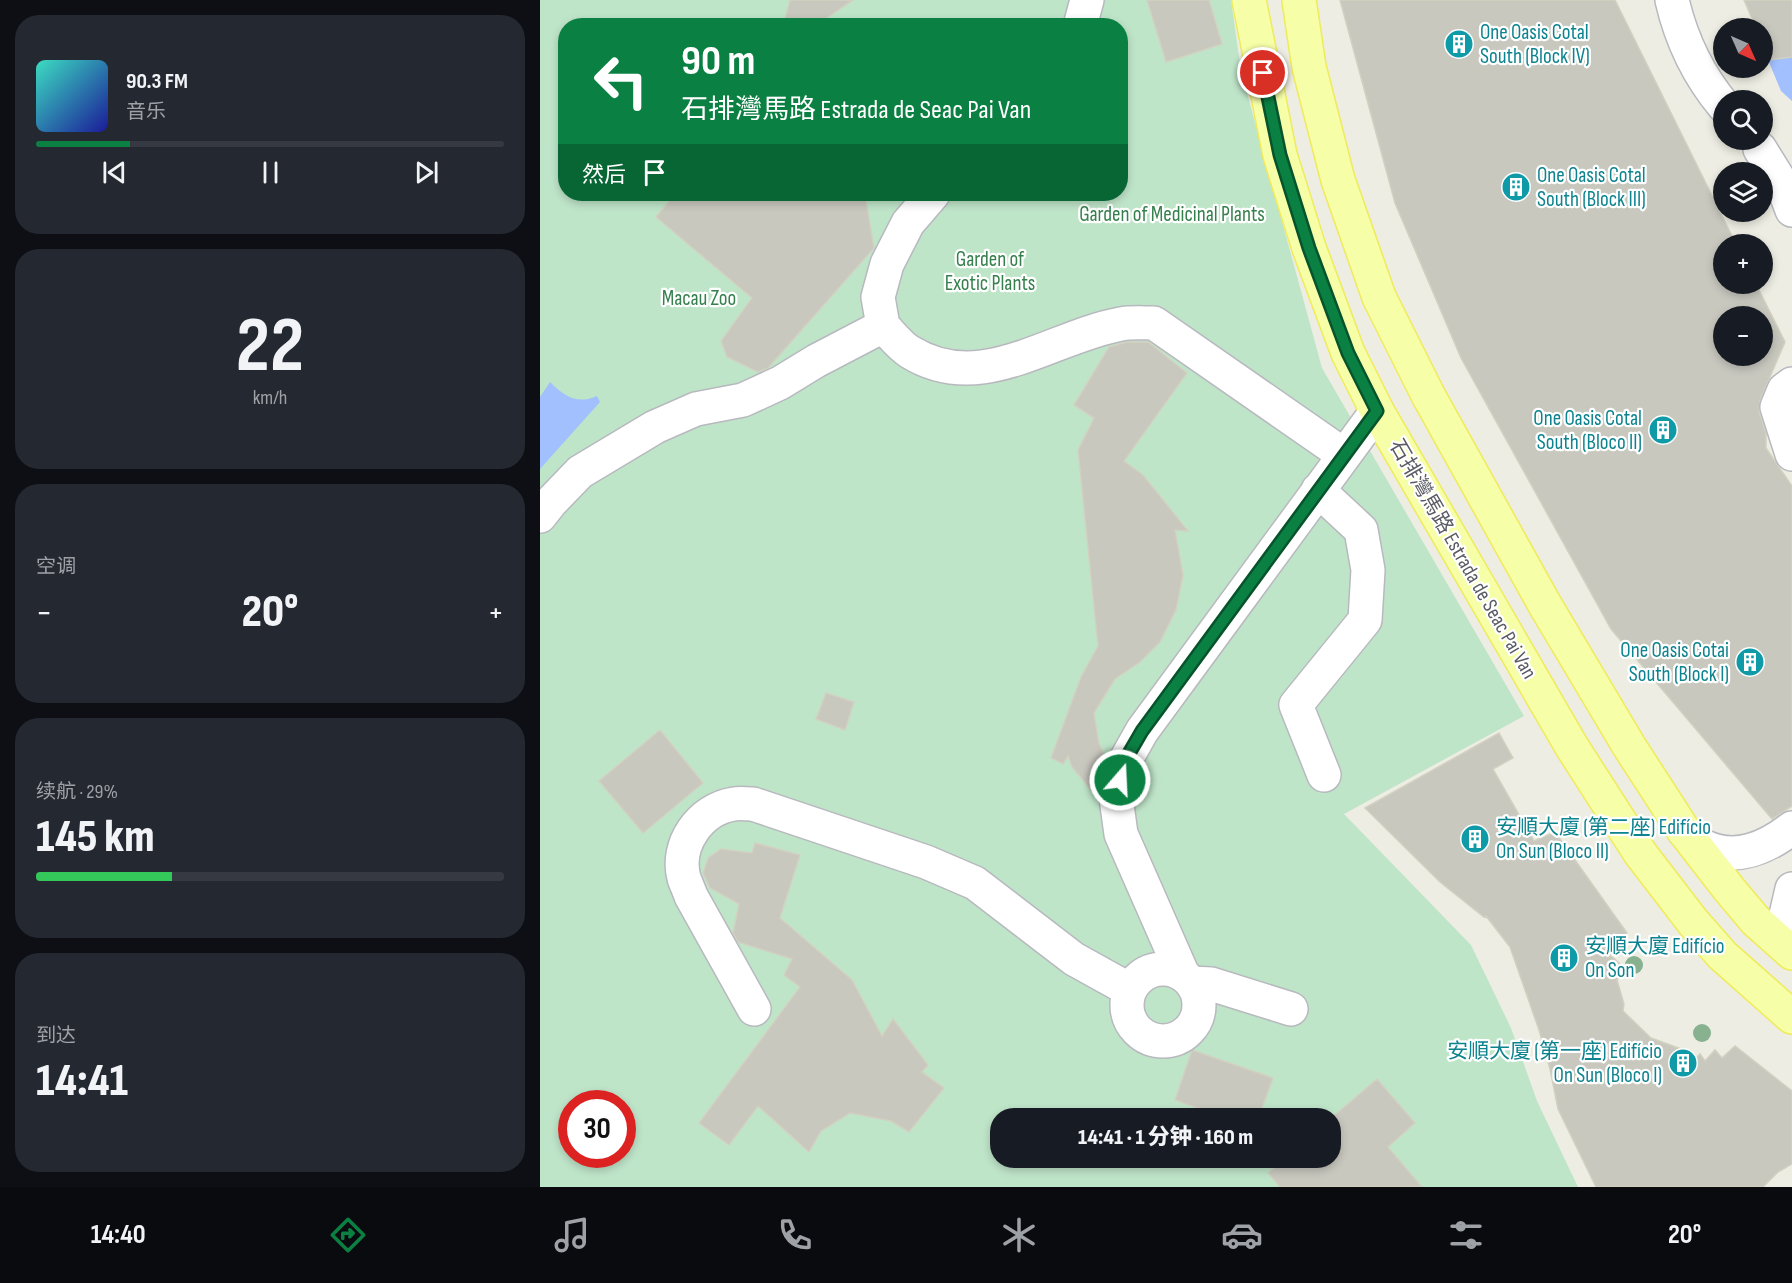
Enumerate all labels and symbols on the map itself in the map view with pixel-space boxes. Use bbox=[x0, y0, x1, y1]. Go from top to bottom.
north arrow bbox=[1713, 18, 1773, 78]
place label: One Oasis Cotal South (Block IV) bbox=[1480, 20, 1590, 69]
building icon: One Oasis Cotal South (Block IV) bbox=[1443, 28, 1475, 60]
pin bbox=[1237, 47, 1288, 98]
place label: One Oasis Cotal South (Block III) bbox=[1537, 163, 1646, 212]
building icon: One Oasis Cotal South (Block III) bbox=[1500, 171, 1532, 203]
park label: Garden of Medicinal Plants bbox=[1079, 202, 1265, 227]
park label: Garden of Exotic Plants bbox=[945, 247, 1035, 296]
park label: Macau Zoo bbox=[662, 286, 736, 311]
place label: One Oasis Cotal South (Bloco II) bbox=[1533, 406, 1642, 455]
building icon: One Oasis Cotal South (Bloco II) bbox=[1647, 414, 1679, 446]
street label: 石排灣馬路 Estrada de Seac Pai Van bbox=[1384, 435, 1542, 683]
place label: One Oasis Cotai South (Block I) bbox=[1620, 638, 1729, 687]
building icon: One Oasis Cotai South (Block I) bbox=[1734, 646, 1766, 678]
position arrow bbox=[1088, 748, 1152, 812]
place label: 安順大廈 (第二座) Edifício On Sun (Bloco II) bbox=[1496, 815, 1711, 864]
building icon: 安順大廈 (第二座) Edifício On Sun (Bloco II) bbox=[1459, 823, 1491, 855]
place label: 安順大廈 Edifício On Son bbox=[1585, 934, 1725, 983]
building icon: 安順大廈 Edifício On Son bbox=[1548, 942, 1580, 974]
place label: 安順大廈 (第一座) Edifício On Sun (Bloco I) bbox=[1447, 1039, 1662, 1088]
building icon: 安順大廈 (第一座) Edifício On Sun (Bloco I) bbox=[1667, 1047, 1699, 1079]
speed limit sign: 30 bbox=[558, 1090, 636, 1168]

